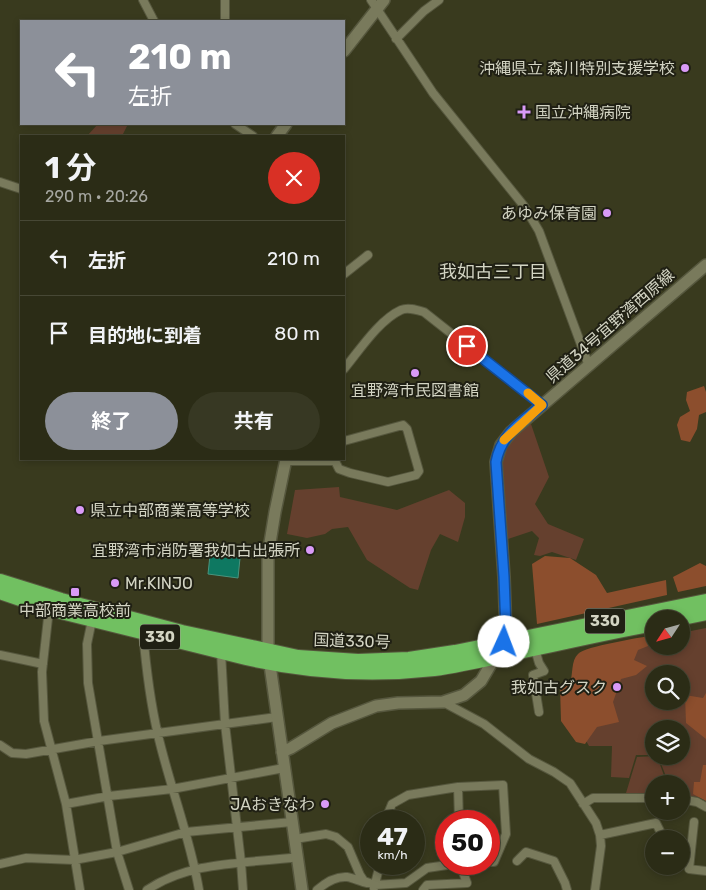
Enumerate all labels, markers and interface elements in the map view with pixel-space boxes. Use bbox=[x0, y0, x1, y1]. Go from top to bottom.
text: 210 m bbox=[128, 36, 231, 78]
icon: left bbox=[45, 40, 110, 105]
place label: 沖縄県立 森川特別支援学校 bbox=[479, 59, 675, 78]
marker: 沖縄県立 森川特別支援学校 bbox=[679, 62, 691, 74]
text: 左折 bbox=[128, 83, 172, 110]
place label: 国立沖縄病院 bbox=[535, 103, 631, 122]
marker: 国立沖縄病院 bbox=[517, 105, 531, 119]
text: 1 分 bbox=[45, 150, 96, 186]
button: close bbox=[268, 152, 320, 204]
text: 290 m · 20:26 bbox=[45, 187, 148, 206]
place label: あゆみ保育園 bbox=[501, 204, 597, 223]
marker: あゆみ保育園 bbox=[601, 207, 613, 219]
icon: left bbox=[45, 244, 73, 272]
text: 210 m bbox=[267, 247, 320, 270]
text: 左折 bbox=[88, 249, 126, 272]
district label: 我如古三丁目 bbox=[439, 261, 547, 283]
street label: 県道34号宜野湾西原線 bbox=[542, 265, 678, 387]
icon: arrive bbox=[45, 319, 73, 347]
text: 80 m bbox=[274, 322, 320, 345]
text: 目的地に到着 bbox=[88, 324, 202, 347]
pin bbox=[446, 325, 488, 367]
icon: arrive bbox=[453, 332, 481, 360]
marker: 宜野湾市民図書館 bbox=[409, 367, 421, 379]
place label: 宜野湾市民図書館 bbox=[351, 381, 479, 400]
button: 終了 bbox=[45, 392, 178, 450]
button: 共有 bbox=[188, 392, 320, 450]
place label: 県立中部商業高等学校 bbox=[90, 501, 250, 520]
marker: 県立中部商業高等学校 bbox=[74, 504, 86, 516]
place label: 宜野湾市消防署我如古出張所 bbox=[92, 541, 300, 560]
marker: 宜野湾市消防署我如古出張所 bbox=[304, 544, 316, 556]
place label: Mr.KINJO bbox=[125, 574, 193, 593]
marker: Mr.KINJO bbox=[109, 577, 121, 589]
marker: 中部商業高校前 bbox=[69, 586, 81, 598]
place label: 中部商業高校前 bbox=[19, 601, 131, 620]
road number: 330 bbox=[585, 608, 625, 634]
north arrow bbox=[645, 610, 690, 655]
map controls bbox=[645, 610, 690, 875]
position arrow bbox=[477, 615, 529, 667]
road number: 330 bbox=[140, 624, 180, 650]
street label: 国道330号 bbox=[313, 630, 391, 652]
button: search bbox=[645, 665, 690, 710]
place label: 我如古グスク bbox=[511, 678, 607, 697]
marker: 我如古グスク bbox=[611, 681, 623, 693]
button: layers bbox=[645, 720, 690, 765]
button: + bbox=[645, 775, 690, 820]
place label: JAおきなわ bbox=[230, 795, 315, 814]
marker: JAおきなわ bbox=[319, 798, 331, 810]
speed limit sign: 50 bbox=[435, 810, 500, 875]
text: 47 bbox=[377, 822, 408, 851]
button: − bbox=[645, 830, 690, 875]
text: km/h bbox=[378, 848, 407, 862]

